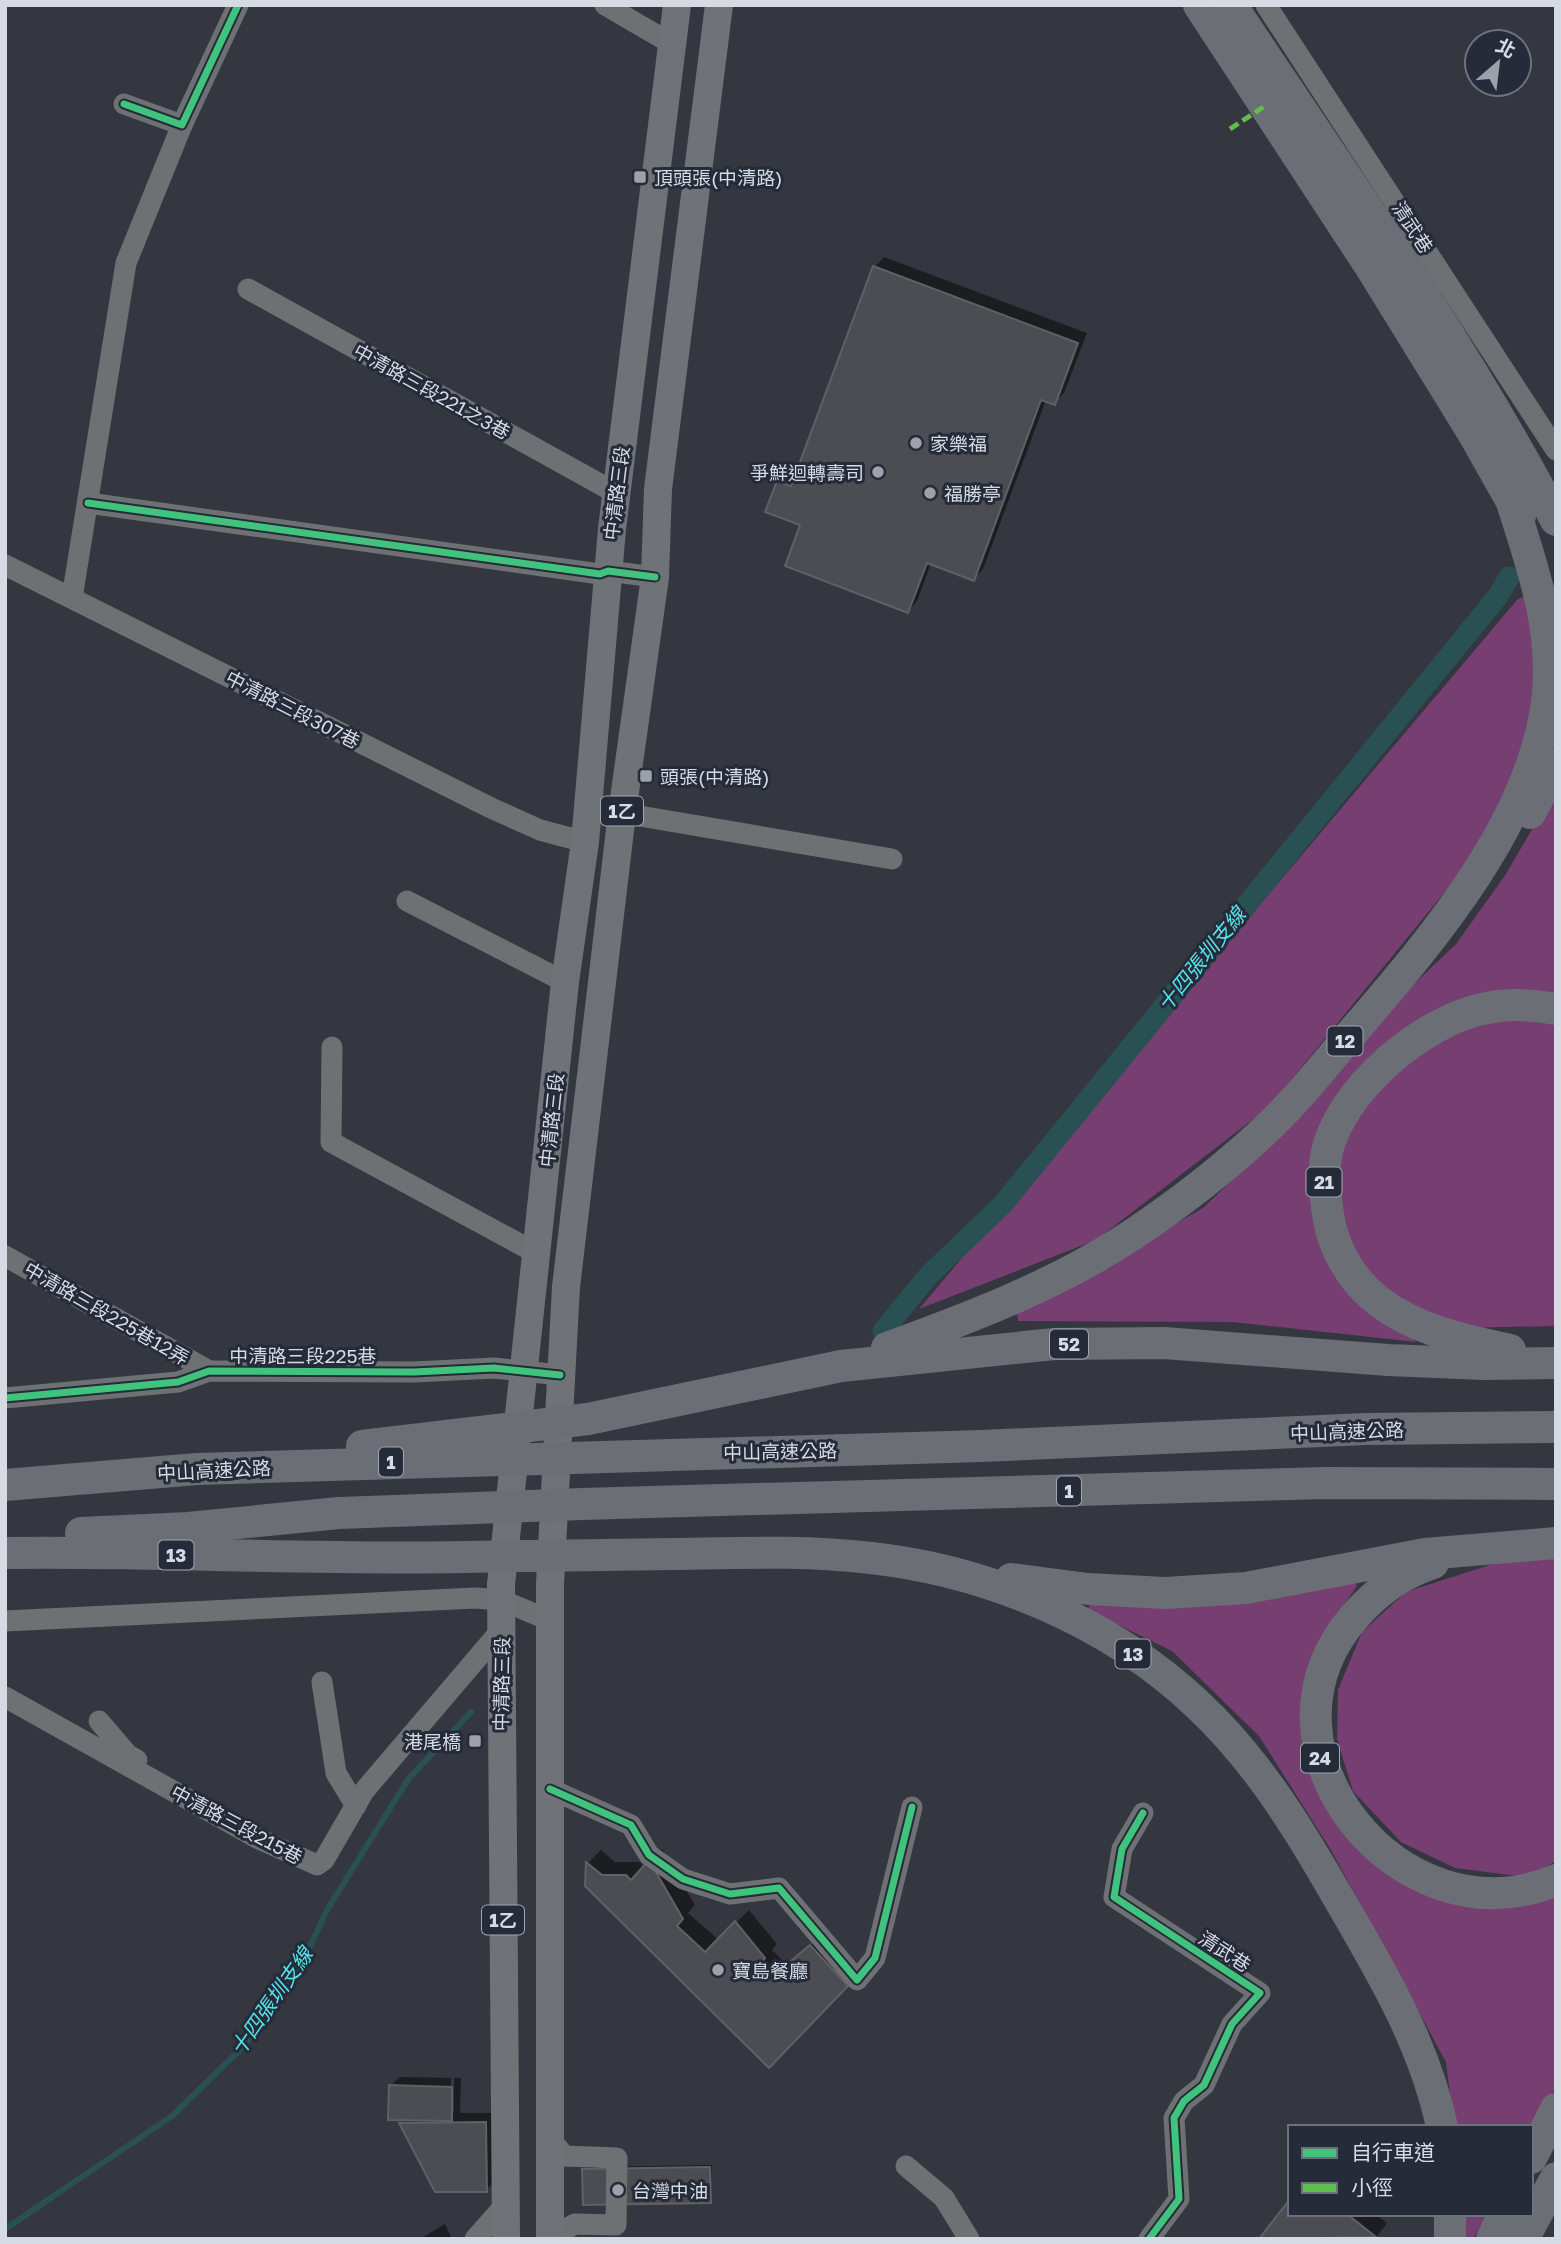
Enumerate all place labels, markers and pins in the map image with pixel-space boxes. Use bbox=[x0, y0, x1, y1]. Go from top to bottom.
place label: 頂頭張(中清路) bbox=[654, 166, 782, 189]
marker: 頂頭張(中清路) bbox=[632, 169, 648, 185]
place label: 家樂福 bbox=[930, 432, 987, 455]
marker: 家樂福 bbox=[908, 435, 924, 451]
place label: 爭鮮迴轉壽司 bbox=[750, 461, 864, 484]
marker: 爭鮮迴轉壽司 bbox=[870, 464, 886, 480]
place label: 福勝亭 bbox=[944, 482, 1001, 505]
marker: 福勝亭 bbox=[922, 485, 938, 501]
place label: 頭張(中清路) bbox=[660, 765, 769, 788]
marker: 頭張(中清路) bbox=[638, 768, 654, 784]
place label: 港尾橋 bbox=[404, 1730, 461, 1753]
marker: 港尾橋 bbox=[467, 1733, 483, 1749]
place label: 寶島餐廳 bbox=[732, 1959, 808, 1982]
marker: 寶島餐廳 bbox=[710, 1962, 726, 1978]
place label: 台灣中油 bbox=[632, 2179, 708, 2202]
marker: 台灣中油 bbox=[610, 2182, 626, 2198]

